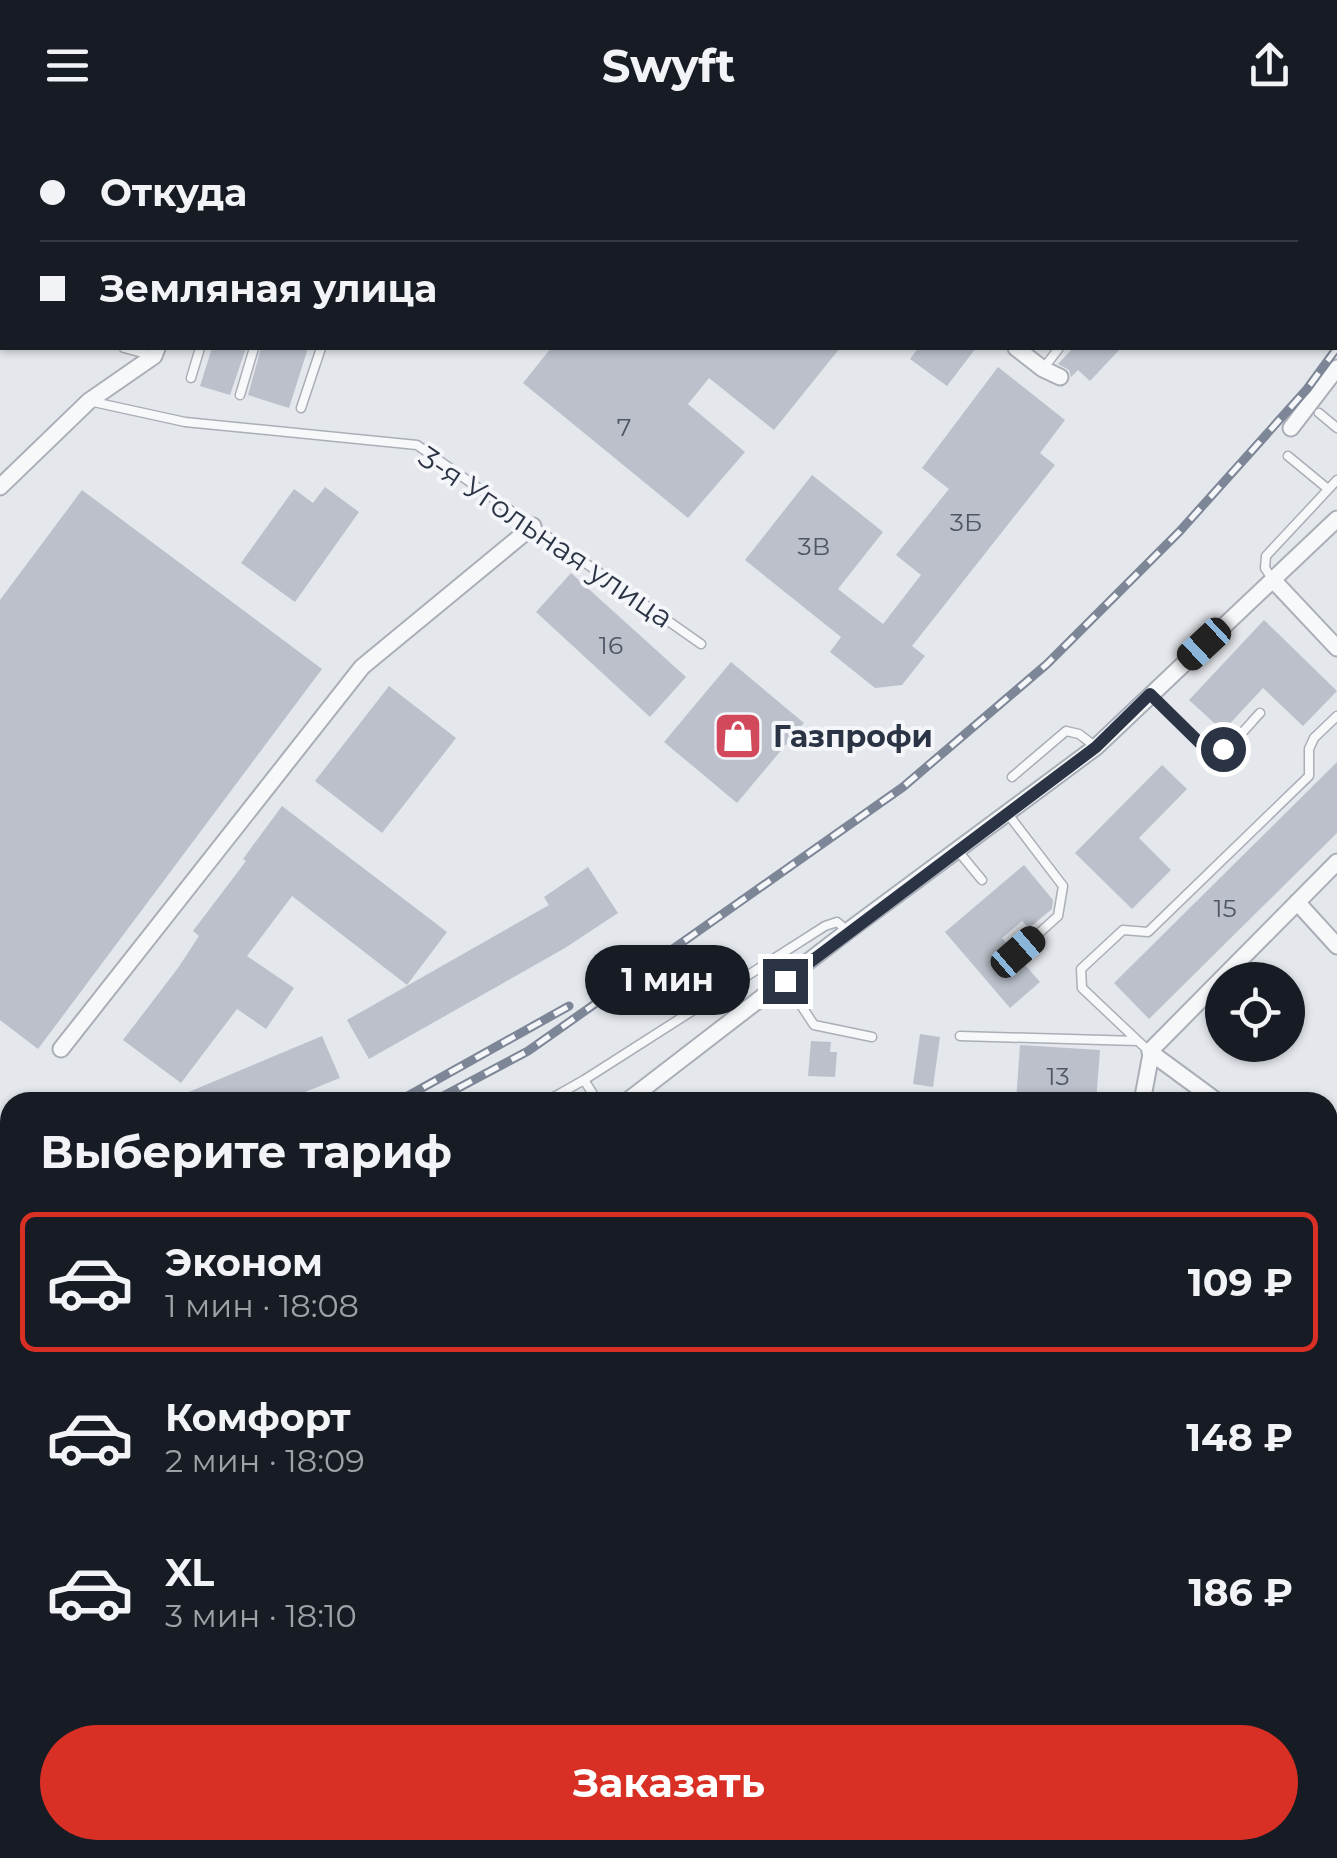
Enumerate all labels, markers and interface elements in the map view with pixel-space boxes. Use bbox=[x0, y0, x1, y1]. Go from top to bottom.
icon: menu bbox=[40, 38, 95, 93]
text: Swyft bbox=[602, 38, 735, 93]
icon: share bbox=[1242, 38, 1297, 93]
text: Откуда bbox=[100, 169, 247, 216]
text: Земляная улица bbox=[100, 265, 437, 312]
house number: 7 bbox=[617, 412, 631, 442]
street label: 3-я Угольная улица bbox=[412, 438, 680, 636]
house number: 3Б bbox=[950, 507, 982, 537]
house number: 3В bbox=[798, 531, 830, 561]
car bbox=[1172, 613, 1236, 675]
house number: 16 bbox=[599, 630, 623, 660]
shop icon: Газпрофи bbox=[712, 710, 764, 762]
place label: Газпрофи bbox=[773, 718, 933, 755]
route start bbox=[1201, 727, 1246, 772]
house number: 15 bbox=[1213, 893, 1237, 923]
car bbox=[986, 921, 1050, 983]
callout: 1 мин bbox=[585, 946, 750, 1016]
route end bbox=[763, 959, 808, 1004]
text: 1 мин bbox=[621, 960, 714, 999]
map controls bbox=[1205, 962, 1305, 1062]
button: locate bbox=[1205, 962, 1305, 1062]
house number: 13 bbox=[1046, 1061, 1070, 1091]
text: Выберите тариф bbox=[40, 1124, 452, 1179]
icon: car bbox=[45, 1237, 135, 1327]
text: Эконом bbox=[165, 1239, 323, 1286]
text: 109 ₽ bbox=[1188, 1259, 1293, 1306]
text: 1 мин · 18:08 bbox=[165, 1286, 359, 1325]
icon: car bbox=[45, 1392, 135, 1482]
text: Комфорт bbox=[165, 1394, 351, 1441]
text: 148 ₽ bbox=[1186, 1414, 1293, 1461]
text: 2 мин · 18:09 bbox=[165, 1441, 365, 1480]
icon: car bbox=[45, 1547, 135, 1637]
text: XL bbox=[165, 1549, 214, 1596]
text: 186 ₽ bbox=[1189, 1569, 1293, 1616]
text: 3 мин · 18:10 bbox=[165, 1596, 357, 1635]
button: Заказать bbox=[40, 1725, 1298, 1840]

